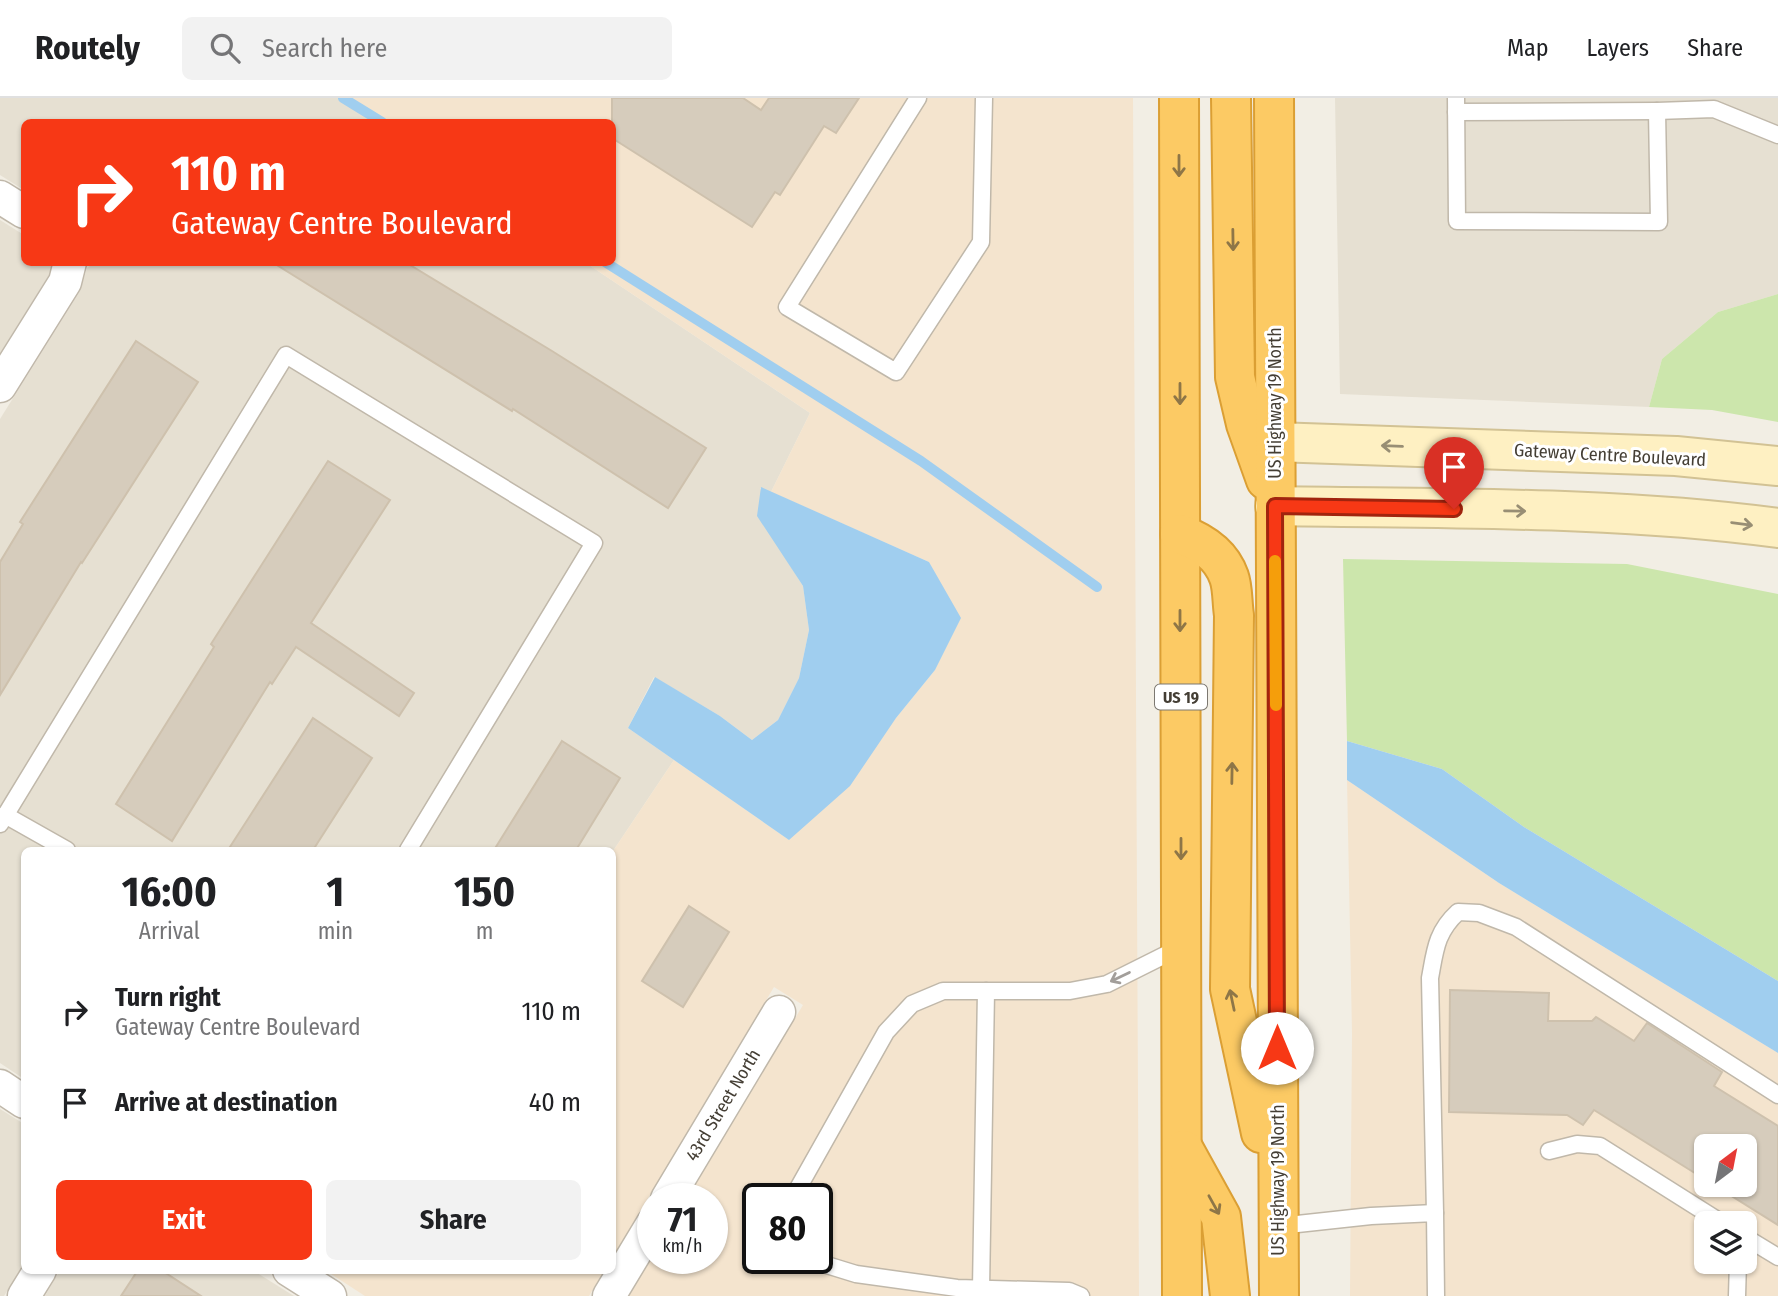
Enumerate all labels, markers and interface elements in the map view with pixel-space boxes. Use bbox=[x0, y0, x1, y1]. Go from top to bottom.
search box bbox=[182, 17, 672, 80]
text: Routely bbox=[35, 28, 140, 68]
icon: search bbox=[206, 29, 244, 67]
text: Search here bbox=[262, 33, 387, 64]
text: Map bbox=[1507, 34, 1549, 62]
text: Layers bbox=[1587, 34, 1649, 62]
text: Share bbox=[1687, 34, 1743, 62]
text: 110 m bbox=[171, 144, 286, 203]
icon: right bbox=[56, 147, 147, 238]
one-way arrow bbox=[1172, 154, 1186, 177]
text: Gateway Centre Boulevard bbox=[171, 204, 513, 242]
one-way arrow bbox=[1226, 228, 1240, 251]
street label: US Highway 19 North bbox=[1264, 327, 1286, 479]
one-way arrow bbox=[1173, 382, 1187, 405]
pin bbox=[1424, 437, 1484, 509]
one-way arrow bbox=[1381, 439, 1404, 453]
street label: Gateway Centre Boulevard bbox=[1513, 439, 1707, 471]
icon: arrive bbox=[1435, 448, 1473, 486]
one-way arrow bbox=[1503, 504, 1526, 517]
one-way arrow bbox=[1730, 517, 1753, 530]
one-way arrow bbox=[1173, 609, 1187, 632]
road number: US 19 bbox=[1155, 684, 1207, 710]
one-way arrow bbox=[1225, 761, 1239, 784]
one-way arrow bbox=[1174, 837, 1188, 860]
text: 16:00 bbox=[122, 867, 217, 917]
text: 1 bbox=[327, 867, 344, 917]
text: 150 bbox=[454, 867, 515, 917]
text: Arrival bbox=[139, 917, 200, 945]
text: min bbox=[318, 917, 353, 945]
text: m bbox=[476, 917, 493, 945]
one-way arrow bbox=[1110, 971, 1131, 985]
text: Turn right bbox=[115, 982, 221, 1013]
one-way arrow bbox=[1225, 989, 1239, 1012]
icon: right bbox=[56, 993, 94, 1031]
text: 110 m bbox=[521, 996, 581, 1027]
position arrow bbox=[1240, 1011, 1314, 1085]
text: Gateway Centre Boulevard bbox=[115, 1013, 361, 1041]
street label: 43rd Street North bbox=[681, 1045, 765, 1165]
icon: arrive bbox=[56, 1084, 94, 1122]
text: Arrive at destination bbox=[115, 1087, 338, 1118]
text: 40 m bbox=[529, 1087, 581, 1118]
street label: US Highway 19 North bbox=[1267, 1104, 1289, 1256]
north arrow bbox=[1694, 1134, 1757, 1197]
map controls bbox=[1694, 1134, 1757, 1274]
button: Exit bbox=[56, 1180, 312, 1260]
button: Share bbox=[326, 1180, 581, 1260]
speed limit sign: 80 bbox=[742, 1183, 833, 1274]
one-way arrow bbox=[1208, 1194, 1221, 1215]
text: 71 bbox=[668, 1198, 697, 1240]
button: layers bbox=[1694, 1211, 1757, 1274]
text: km/h bbox=[662, 1235, 703, 1257]

